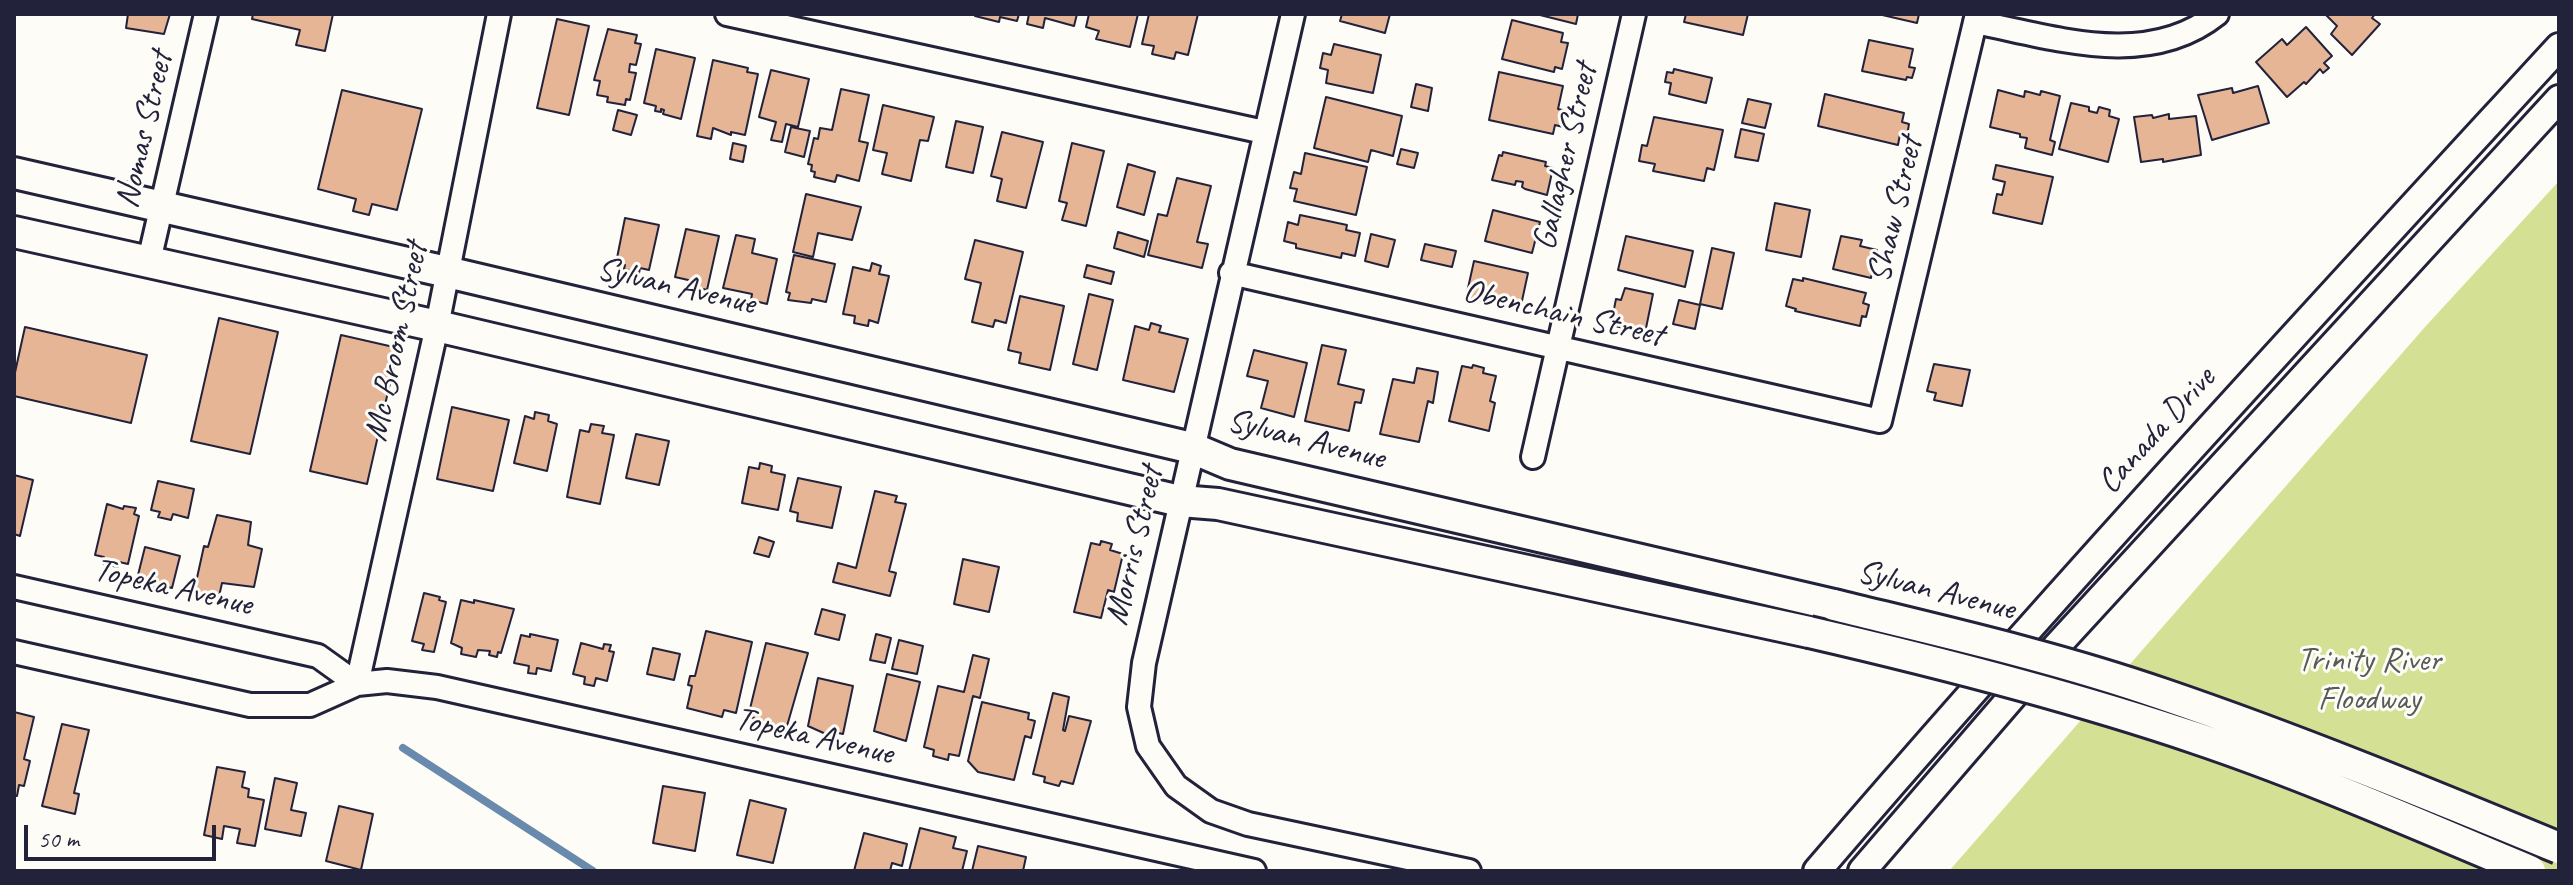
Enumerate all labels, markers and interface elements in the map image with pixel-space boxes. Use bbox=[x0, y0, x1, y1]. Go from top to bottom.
street label: Nomas Street bbox=[107, 48, 183, 212]
street label: Gallagher Street bbox=[1525, 60, 1607, 254]
street label: Shaw Street bbox=[1860, 133, 1932, 287]
street label: Mc Broom Street bbox=[356, 239, 438, 445]
street label: Sylvan Avenue bbox=[593, 249, 759, 325]
street label: Obenchain Street bbox=[1459, 271, 1667, 357]
street label: Canada Drive bbox=[2090, 359, 2224, 503]
street label: Sylvan Avenue bbox=[1223, 401, 1389, 479]
street label: Morris Street bbox=[1097, 463, 1173, 629]
street label: Topeka Avenue bbox=[90, 550, 256, 626]
street label: Sylvan Avenue bbox=[1853, 552, 2019, 630]
park label: Trinity River Floodway bbox=[2297, 641, 2441, 720]
street label: Topeka Avenue bbox=[731, 699, 897, 775]
scale bar bbox=[28, 809, 220, 859]
text: 50 m bbox=[38, 824, 79, 854]

